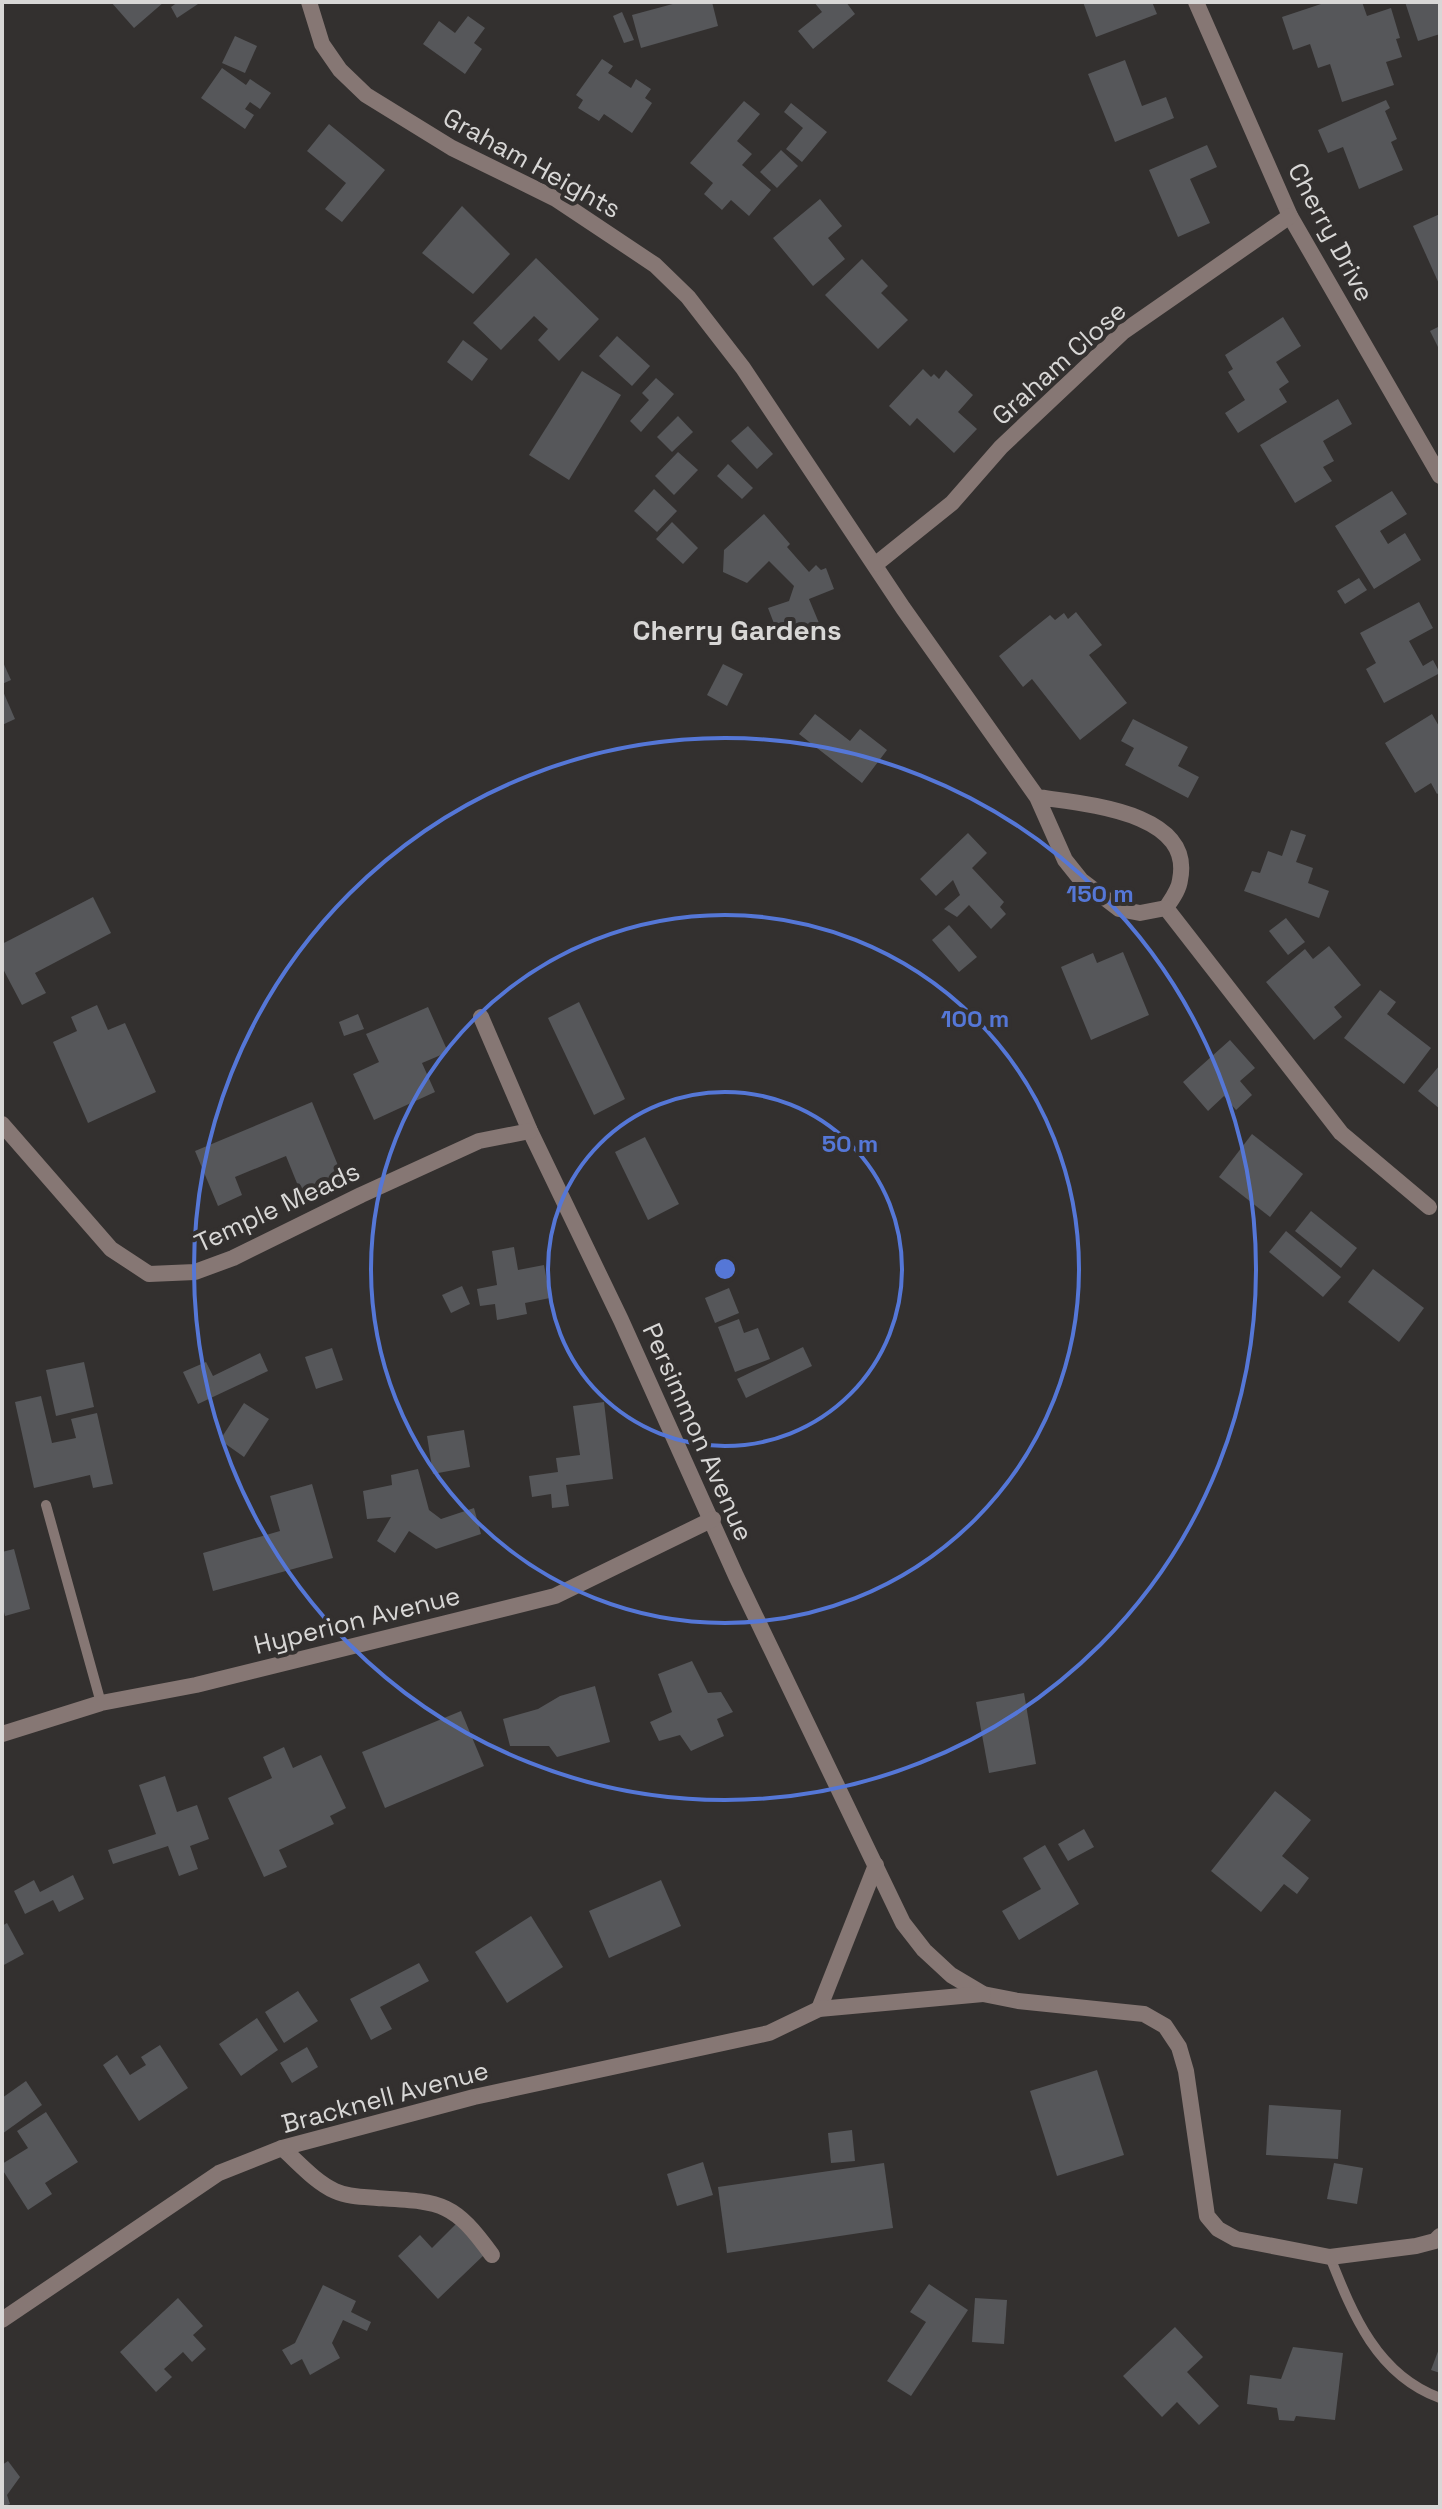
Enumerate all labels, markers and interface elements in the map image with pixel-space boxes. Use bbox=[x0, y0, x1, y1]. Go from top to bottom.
street label: Graham Heights bbox=[437, 100, 627, 226]
street label: Cherry Drive bbox=[1280, 157, 1382, 307]
street label: Graham Close bbox=[985, 294, 1133, 432]
district label: Cherry Gardens bbox=[632, 612, 842, 648]
text: 150 m bbox=[1066, 878, 1134, 909]
text: 100 m bbox=[941, 1003, 1009, 1034]
text: 50 m bbox=[822, 1128, 878, 1159]
street label: Temple Meads bbox=[189, 1154, 365, 1260]
centre of rings bbox=[711, 1255, 739, 1283]
street label: Persimmon Avenue bbox=[635, 1318, 761, 1546]
street label: Hyperion Avenue bbox=[250, 1578, 464, 1662]
street label: Bracknell Avenue bbox=[278, 2053, 492, 2141]

